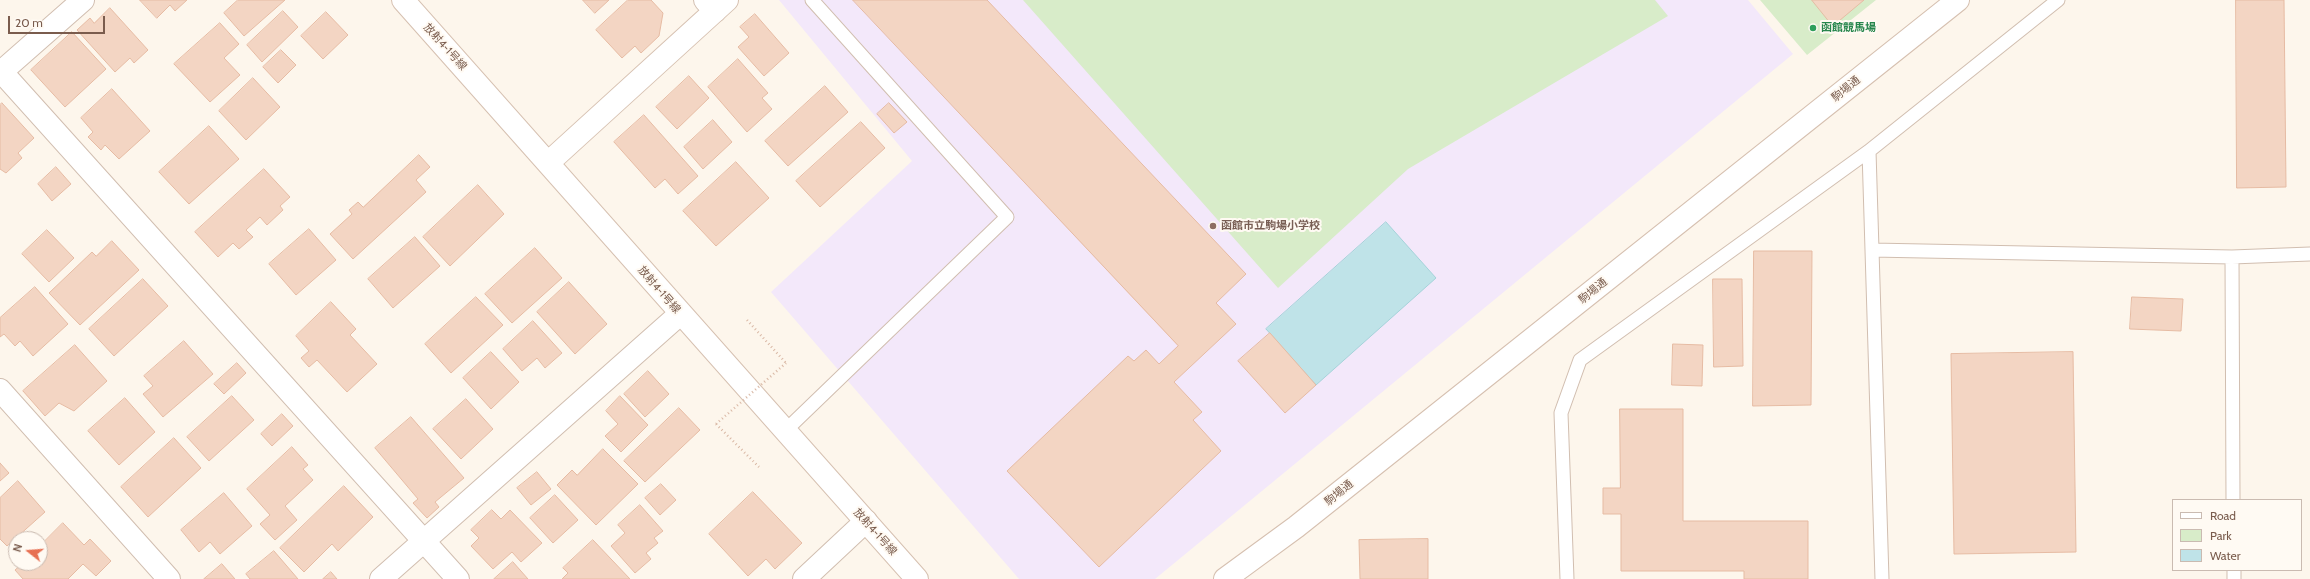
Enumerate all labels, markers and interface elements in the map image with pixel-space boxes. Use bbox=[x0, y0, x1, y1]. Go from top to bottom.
scale bar bbox=[10, 8, 107, 34]
text: 20 m bbox=[15, 15, 43, 30]
street label: 放射4-1号線 bbox=[421, 21, 469, 73]
place label: 函館競馬場 bbox=[1821, 21, 1876, 35]
marker: 函館競馬場 bbox=[1808, 23, 1818, 33]
street label: 駒場通 bbox=[1829, 73, 1863, 105]
place label: 函館市立駒場小学校 bbox=[1221, 219, 1320, 233]
marker: 函館市立駒場小学校 bbox=[1208, 221, 1218, 231]
street label: 放射4-1号線 bbox=[635, 264, 683, 316]
street label: 駒場通 bbox=[1576, 275, 1610, 307]
street label: 駒場通 bbox=[1322, 477, 1356, 509]
legend bbox=[2172, 499, 2302, 571]
street label: 放射4-1号線 bbox=[851, 506, 899, 558]
text: Road bbox=[2210, 508, 2236, 523]
text: Park bbox=[2210, 528, 2232, 543]
north arrow bbox=[8, 531, 48, 571]
text: N bbox=[10, 542, 25, 554]
text: Water bbox=[2210, 548, 2240, 563]

